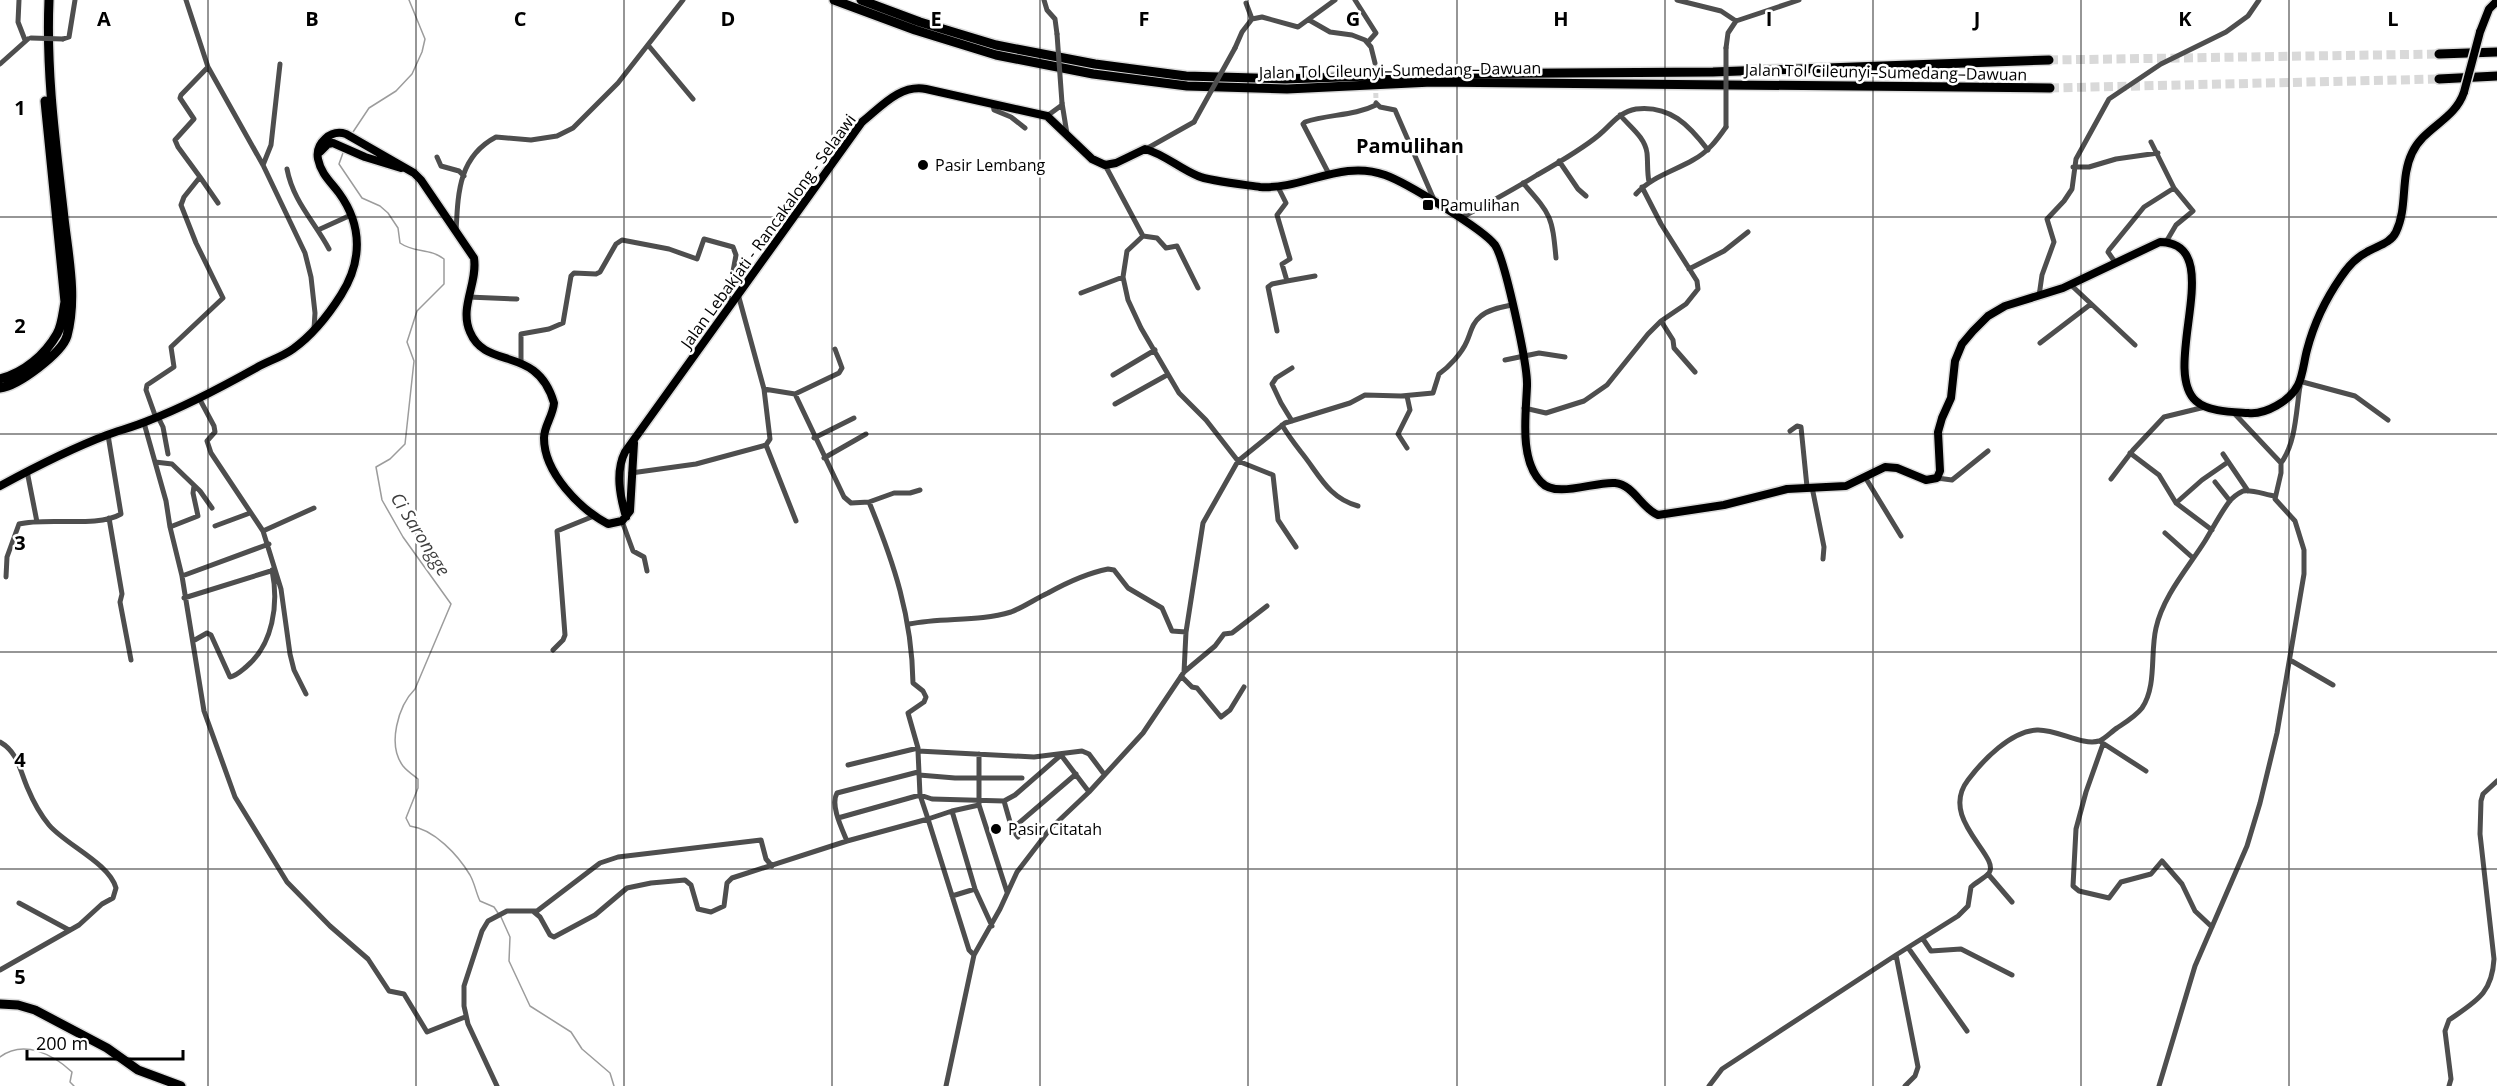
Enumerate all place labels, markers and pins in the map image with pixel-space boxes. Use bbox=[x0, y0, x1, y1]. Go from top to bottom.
place label: Pasir Lembang bbox=[935, 154, 1046, 176]
marker: Pasir Lembang bbox=[916, 158, 930, 172]
place label: Pamulihan bbox=[1440, 194, 1520, 216]
marker: Pamulihan bbox=[1421, 198, 1435, 212]
place label: Pasir Citatah bbox=[1008, 818, 1102, 840]
marker: Pasir Citatah bbox=[989, 822, 1003, 836]

